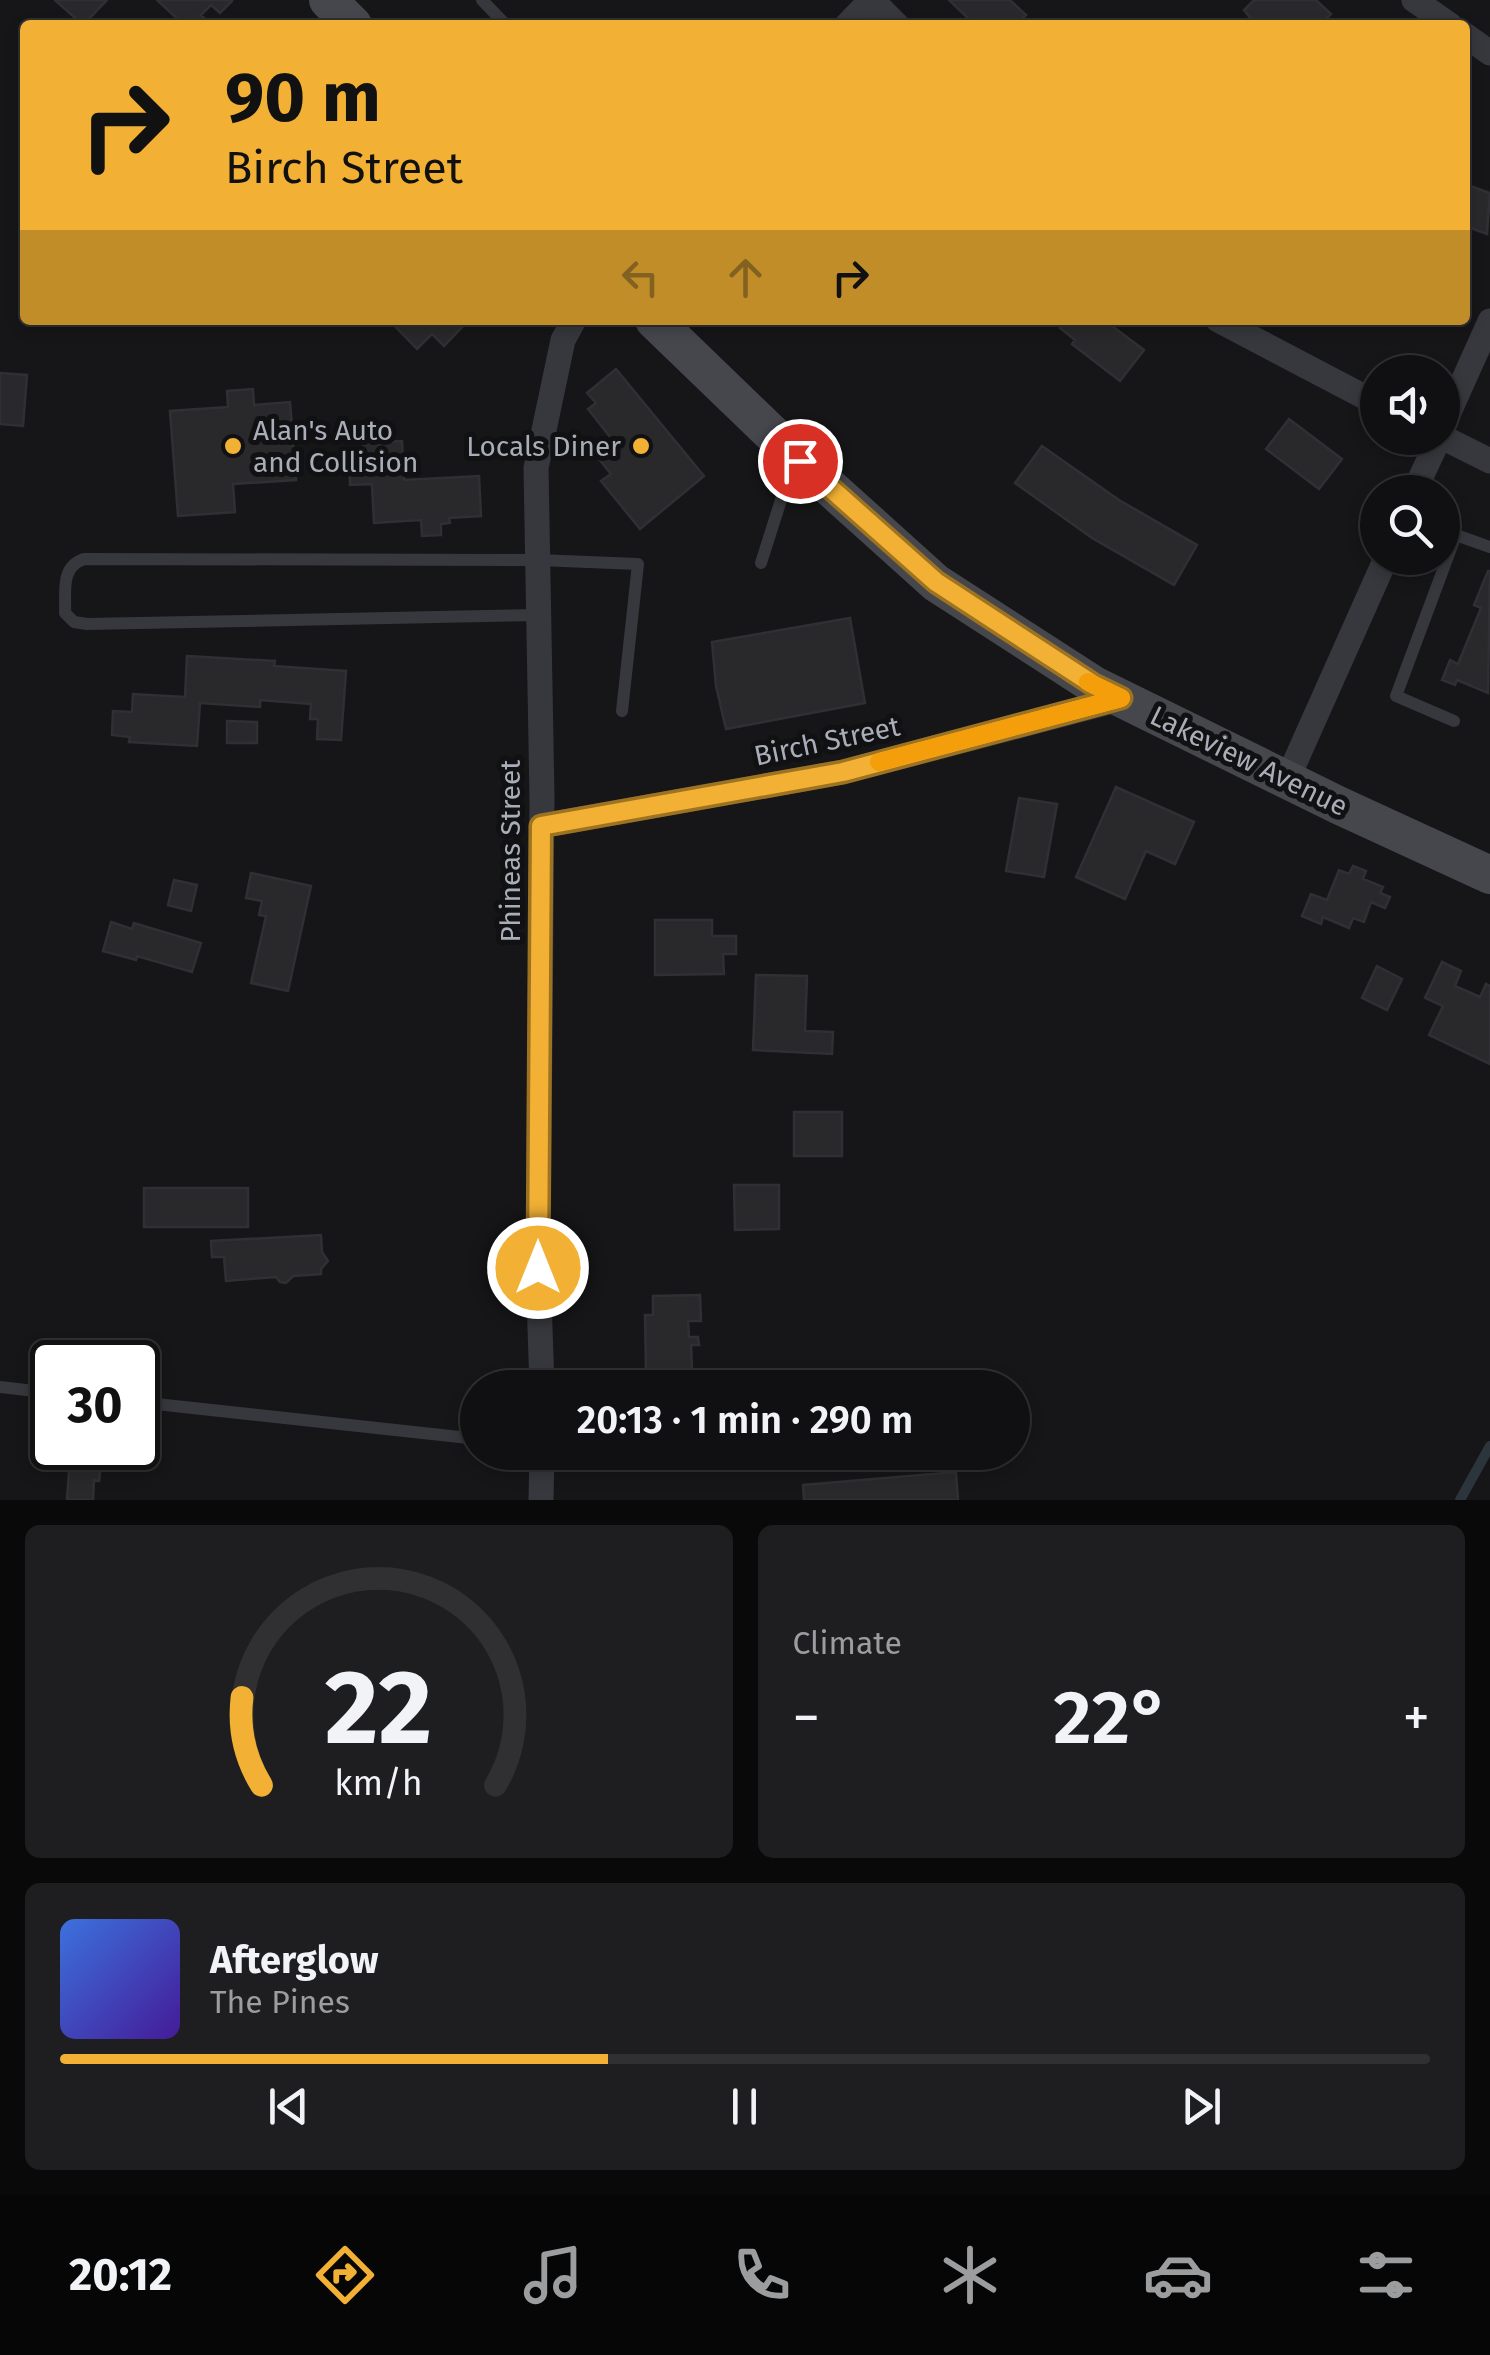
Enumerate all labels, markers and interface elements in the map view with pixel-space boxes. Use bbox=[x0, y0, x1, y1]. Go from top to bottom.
text: 90 m bbox=[225, 56, 381, 140]
icon: right bbox=[60, 60, 190, 190]
text: Birch Street bbox=[225, 141, 463, 195]
icon: left bbox=[613, 250, 668, 305]
icon: ahead bbox=[718, 250, 773, 305]
icon: right bbox=[823, 250, 878, 305]
map controls bbox=[1360, 355, 1460, 575]
button: sound bbox=[1360, 355, 1460, 455]
place label: Alan's Auto and Collision bbox=[253, 414, 418, 479]
pin bbox=[758, 419, 843, 504]
place label: Locals Diner bbox=[466, 430, 621, 463]
icon: arrive bbox=[773, 434, 828, 489]
marker: Alan's Auto and Collision bbox=[222, 435, 244, 457]
marker: Locals Diner bbox=[630, 435, 652, 457]
button: search bbox=[1360, 475, 1460, 575]
street label: Lakeview Avenue bbox=[1145, 699, 1353, 823]
street label: Birch Street bbox=[751, 709, 904, 773]
street label: Phineas Street bbox=[494, 759, 527, 942]
position arrow bbox=[486, 1216, 590, 1320]
speed limit sign: 30 bbox=[30, 1340, 160, 1470]
text: 20:13 · 1 min · 290 m bbox=[577, 1397, 913, 1443]
text: Climate bbox=[793, 1624, 902, 1662]
text: 22 bbox=[325, 1646, 433, 1771]
text: 22° bbox=[1053, 1673, 1169, 1763]
text: − bbox=[793, 1685, 820, 1751]
text: + bbox=[1403, 1685, 1430, 1751]
text: km/h bbox=[335, 1762, 423, 1804]
text: Afterglow bbox=[210, 1937, 378, 1983]
text: The Pines bbox=[210, 1983, 350, 2021]
icon: previous bbox=[261, 2079, 316, 2134]
icon: pause bbox=[717, 2079, 772, 2134]
icon: next bbox=[1174, 2079, 1229, 2134]
icon: directions bbox=[310, 2240, 380, 2310]
icon: music bbox=[518, 2240, 588, 2310]
icon: phone bbox=[727, 2240, 797, 2310]
icon: climate bbox=[935, 2240, 1005, 2310]
icon: car bbox=[1143, 2240, 1213, 2310]
icon: filters bbox=[1351, 2240, 1421, 2310]
text: 20:12 bbox=[69, 2248, 172, 2302]

